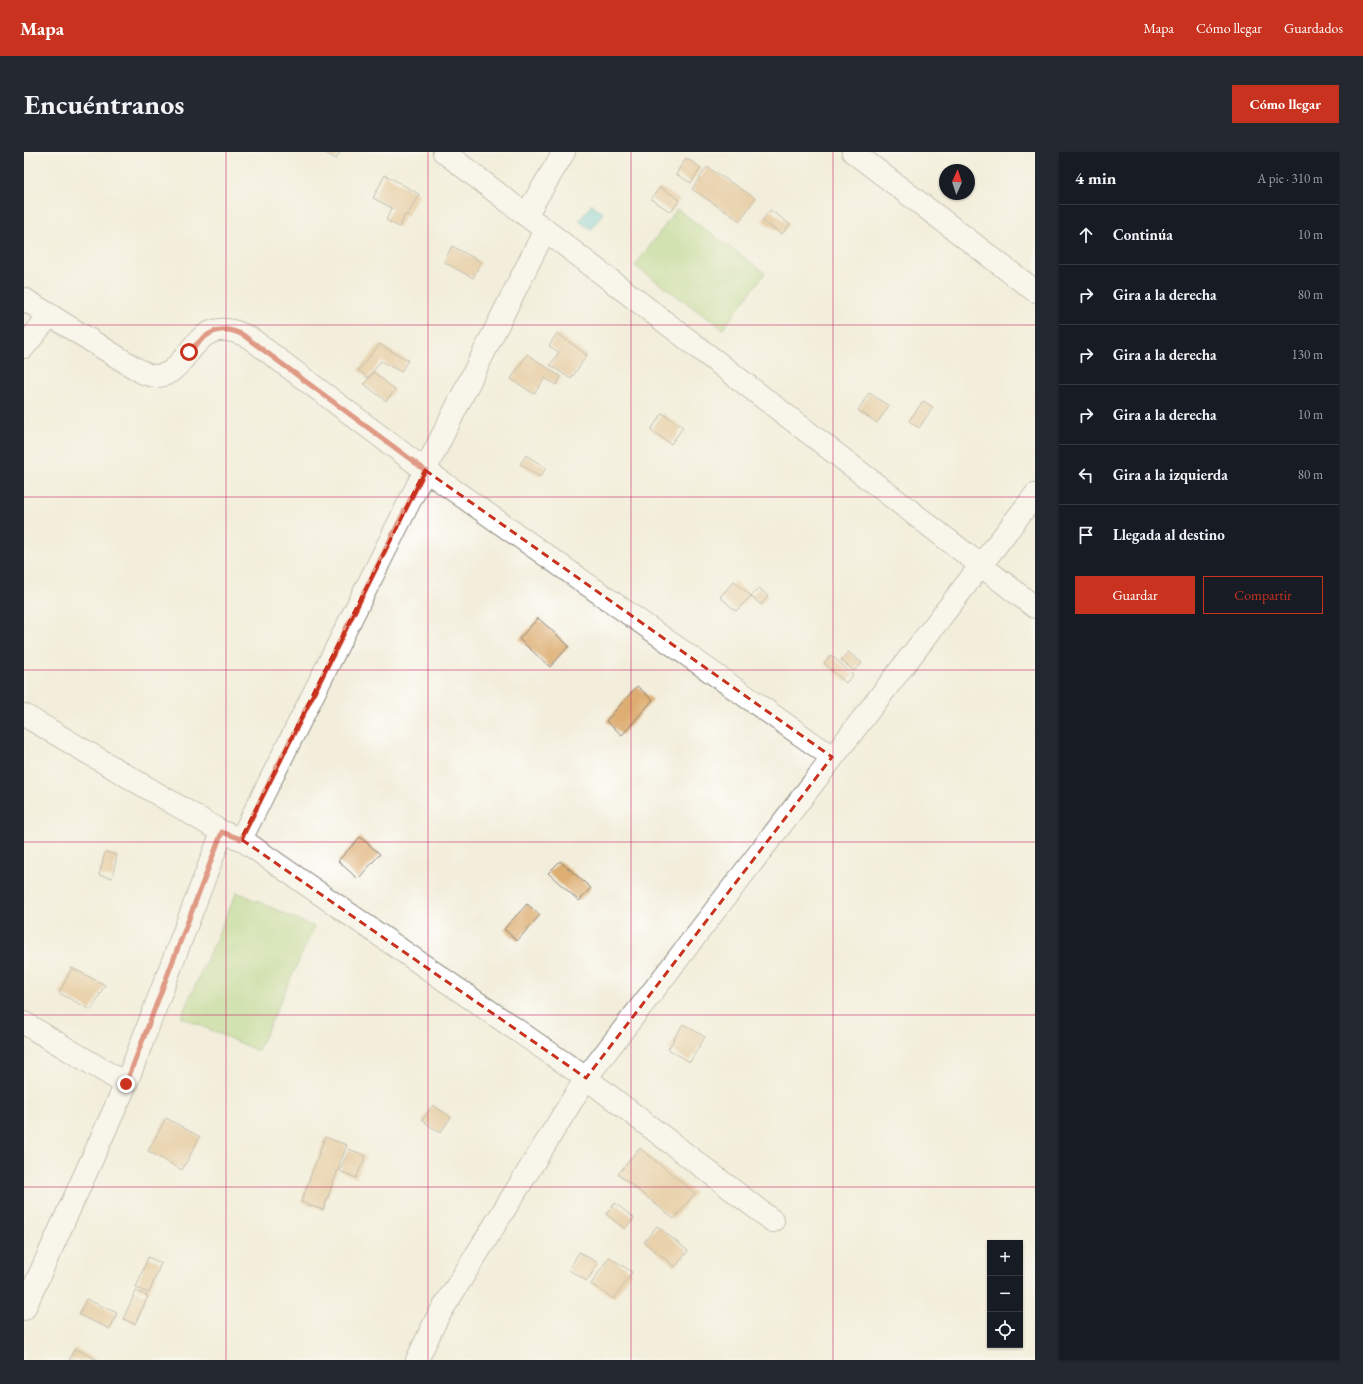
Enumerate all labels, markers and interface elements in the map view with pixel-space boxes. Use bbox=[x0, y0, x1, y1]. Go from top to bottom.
text: Mapa bbox=[20, 16, 64, 41]
text: Mapa bbox=[1143, 19, 1174, 37]
text: Cómo llegar bbox=[1196, 19, 1262, 37]
text: Guardados bbox=[1284, 19, 1343, 37]
button: Cómo llegar bbox=[1232, 85, 1339, 123]
text: Encuéntranos bbox=[24, 86, 184, 122]
north arrow bbox=[939, 164, 975, 200]
text: 4 min bbox=[1075, 167, 1116, 189]
text: A pie · 310 m bbox=[1257, 170, 1323, 187]
icon: ahead bbox=[1075, 224, 1097, 246]
text: Continúa bbox=[1113, 225, 1173, 244]
text: 10 m bbox=[1298, 226, 1323, 243]
icon: right bbox=[1075, 284, 1097, 306]
text: Gira a la derecha bbox=[1113, 285, 1217, 304]
text: 80 m bbox=[1298, 286, 1323, 303]
route start bbox=[180, 343, 198, 361]
icon: right bbox=[1075, 344, 1097, 366]
text: Gira a la derecha bbox=[1113, 345, 1217, 364]
text: 130 m bbox=[1292, 346, 1323, 363]
icon: right bbox=[1075, 404, 1097, 426]
text: Gira a la derecha bbox=[1113, 405, 1217, 424]
text: 10 m bbox=[1298, 406, 1323, 423]
icon: left bbox=[1075, 464, 1097, 486]
text: Gira a la izquierda bbox=[1113, 465, 1228, 484]
text: 80 m bbox=[1298, 466, 1323, 483]
icon: arrive bbox=[1075, 524, 1097, 546]
text: Llegada al destino bbox=[1113, 525, 1225, 544]
button: Guardar bbox=[1075, 576, 1195, 614]
button: Compartir bbox=[1203, 576, 1323, 614]
route end bbox=[117, 1075, 135, 1093]
map controls bbox=[987, 1240, 1023, 1348]
button: + bbox=[987, 1240, 1023, 1276]
button: − bbox=[987, 1276, 1023, 1312]
button: locate bbox=[987, 1312, 1023, 1348]

